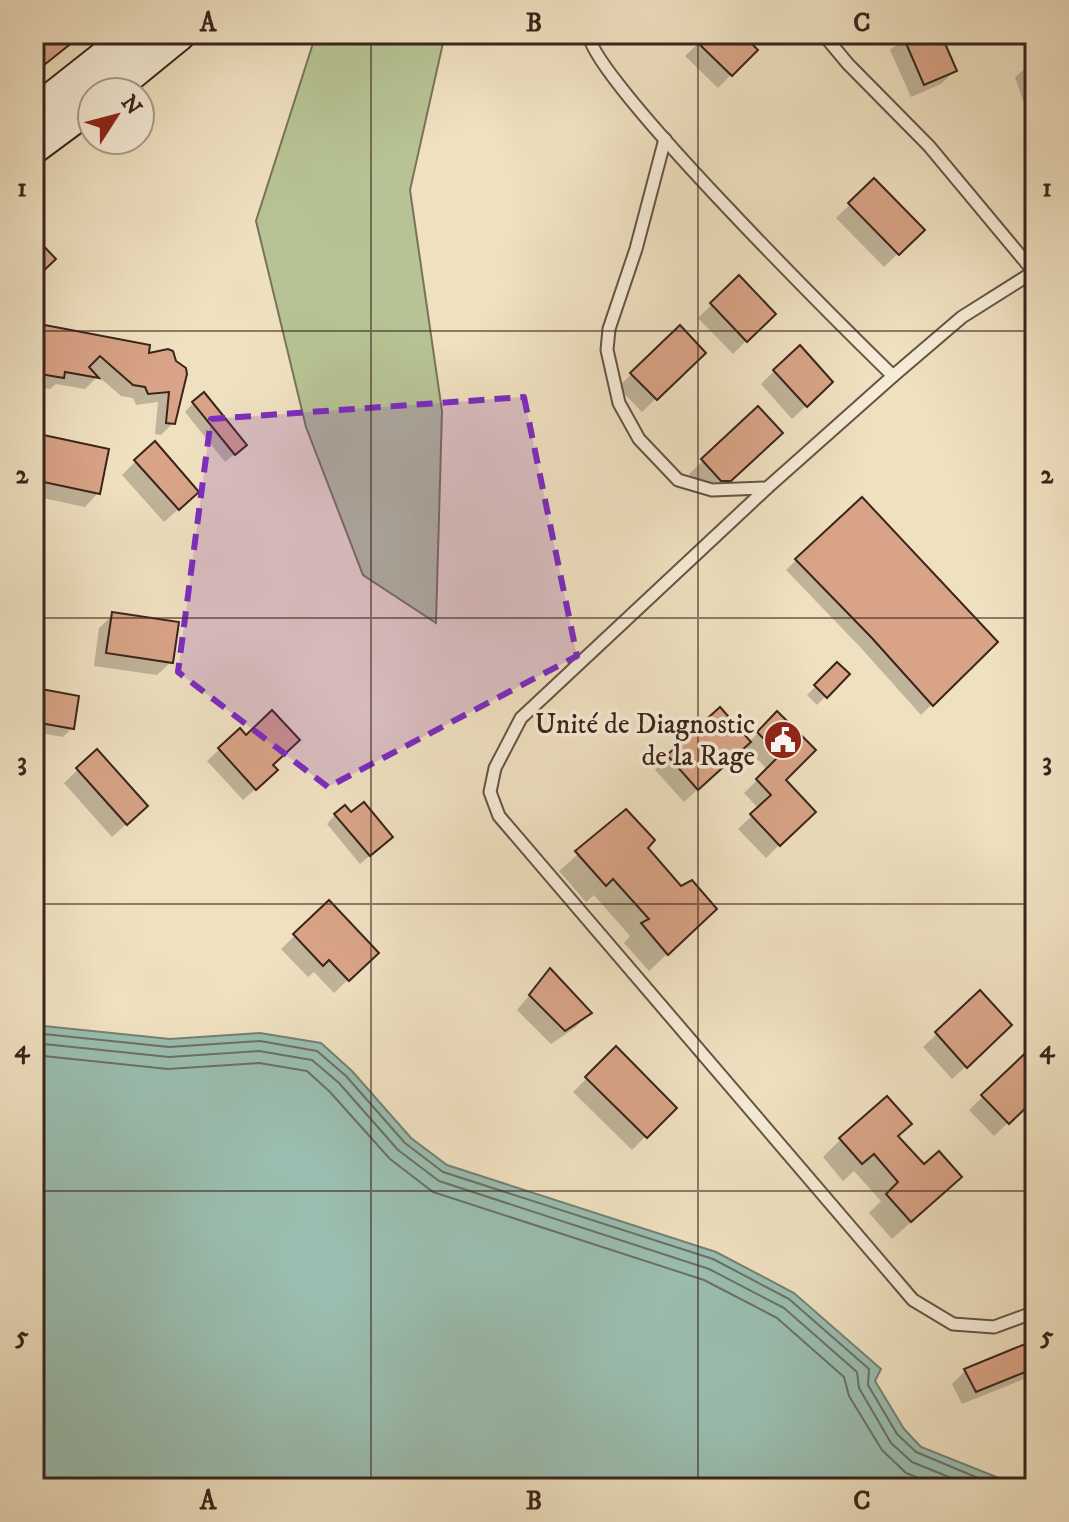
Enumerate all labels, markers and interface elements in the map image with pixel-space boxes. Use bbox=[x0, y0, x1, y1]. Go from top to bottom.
text: A bbox=[199, 7, 218, 40]
text: B bbox=[526, 7, 542, 40]
text: C bbox=[853, 7, 871, 40]
north arrow bbox=[76, 76, 156, 156]
text: N bbox=[115, 90, 147, 120]
text: 1 bbox=[17, 172, 27, 205]
text: 1 bbox=[1042, 172, 1052, 205]
text: 2 bbox=[16, 459, 30, 492]
text: 2 bbox=[1041, 459, 1055, 492]
place label: Unité de Diagnostic de la Rage bbox=[535, 707, 755, 774]
public building icon: Unité de Diagnostic de la Rage bbox=[762, 719, 804, 761]
text: 3 bbox=[17, 746, 27, 779]
text: 3 bbox=[1042, 746, 1052, 779]
text: 4 bbox=[15, 1033, 31, 1066]
text: 4 bbox=[1040, 1033, 1056, 1066]
text: 5 bbox=[15, 1320, 29, 1353]
text: 5 bbox=[1040, 1320, 1054, 1353]
text: A bbox=[199, 1485, 218, 1518]
text: B bbox=[526, 1485, 542, 1518]
text: C bbox=[853, 1485, 871, 1518]

